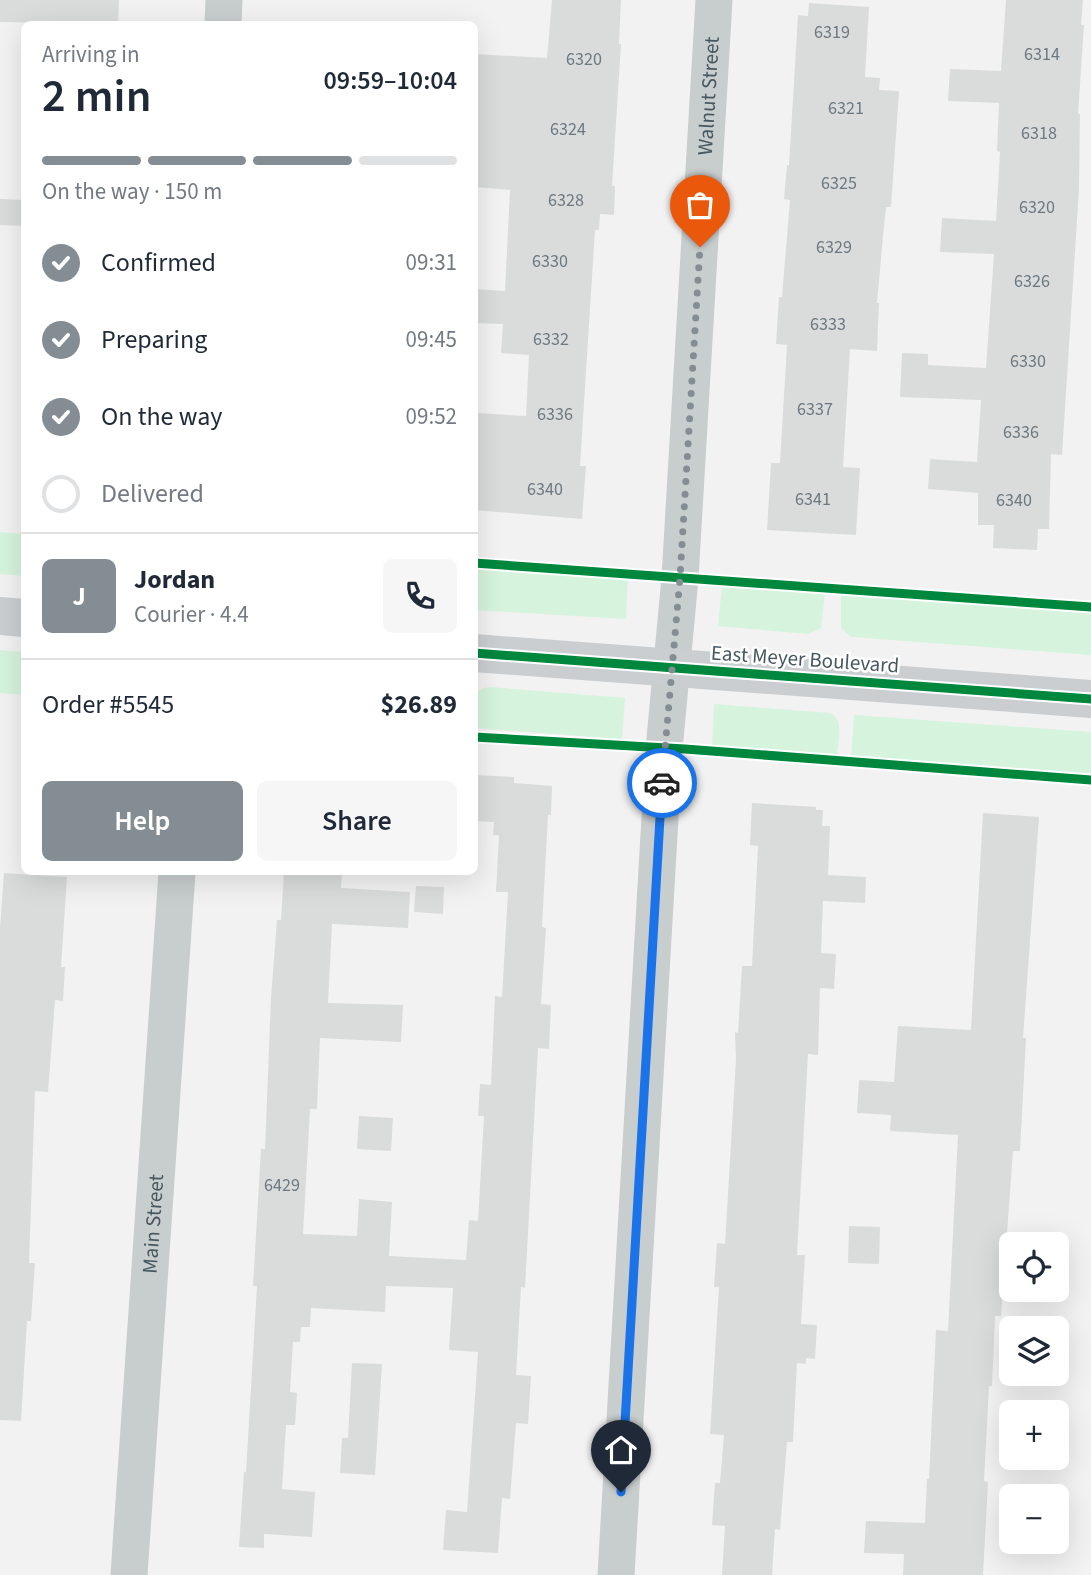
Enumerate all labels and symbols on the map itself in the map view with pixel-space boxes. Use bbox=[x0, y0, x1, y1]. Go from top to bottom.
house number: 6319 bbox=[814, 20, 850, 45]
street label: Walnut Street bbox=[690, 36, 727, 156]
house number: 6314 bbox=[1024, 42, 1060, 67]
house number: 6320 bbox=[566, 47, 602, 72]
house number: 6321 bbox=[828, 96, 864, 121]
house number: 6324 bbox=[550, 117, 586, 142]
house number: 6318 bbox=[1021, 121, 1057, 146]
house number: 6325 bbox=[821, 171, 857, 196]
pin bbox=[670, 175, 730, 247]
house number: 6328 bbox=[548, 188, 584, 213]
house number: 6320 bbox=[1019, 195, 1055, 220]
house number: 6329 bbox=[816, 235, 852, 260]
house number: 6330 bbox=[532, 249, 568, 274]
house number: 6326 bbox=[1014, 269, 1050, 294]
house number: 6333 bbox=[810, 312, 846, 337]
house number: 6332 bbox=[533, 327, 569, 352]
house number: 6330 bbox=[1010, 349, 1046, 374]
house number: 6337 bbox=[797, 397, 833, 422]
house number: 6336 bbox=[537, 402, 573, 427]
house number: 6336 bbox=[1003, 420, 1039, 445]
house number: 6340 bbox=[527, 477, 563, 502]
house number: 6341 bbox=[795, 487, 831, 512]
house number: 6340 bbox=[996, 488, 1032, 513]
street label: East Meyer Boulevard bbox=[710, 637, 900, 681]
courier bbox=[627, 748, 697, 818]
street label: Main Street bbox=[135, 1173, 171, 1274]
house number: 6429 bbox=[264, 1173, 300, 1198]
pin bbox=[591, 1420, 651, 1492]

